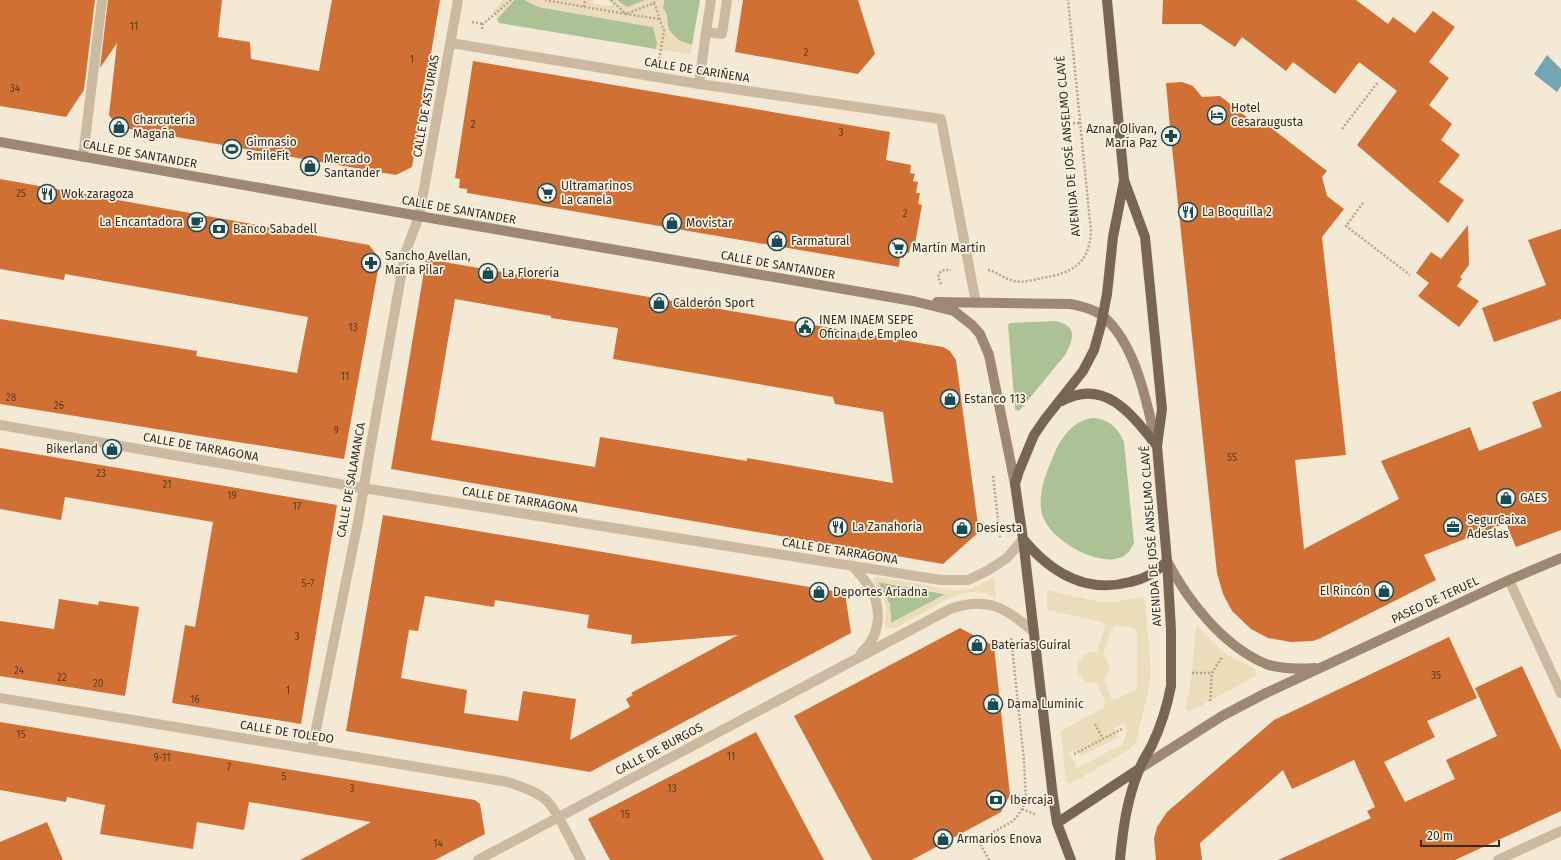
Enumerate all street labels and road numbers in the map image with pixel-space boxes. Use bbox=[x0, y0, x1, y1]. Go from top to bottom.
street label: CALLE DE ASTURIAS bbox=[410, 53, 442, 158]
street label: CALLE DE CARIÑENA bbox=[643, 54, 751, 85]
street label: AVENIDA DE JOSÉ ANSELMO CLAVÉ bbox=[1052, 55, 1083, 237]
street label: CALLE DE SANTANDER bbox=[82, 137, 198, 171]
street label: CALLE DE SANTANDER bbox=[401, 193, 517, 227]
street label: CALLE DE SANTANDER bbox=[720, 248, 836, 282]
street label: CALLE DE SALAMANCA bbox=[334, 421, 368, 539]
street label: CALLE DE TARRAGONA bbox=[142, 430, 260, 464]
street label: AVENIDA DE JOSÉ ANSELMO CLAVÉ bbox=[1137, 445, 1164, 627]
street label: CALLE DE TARRAGONA bbox=[461, 484, 579, 516]
street label: CALLE DE TARRAGONA bbox=[781, 535, 899, 567]
street label: PASEO DE TERUEL bbox=[1389, 574, 1481, 626]
street label: CALLE DE TOLEDO bbox=[239, 718, 335, 746]
street label: CALLE DE BURGOS bbox=[613, 720, 706, 778]

